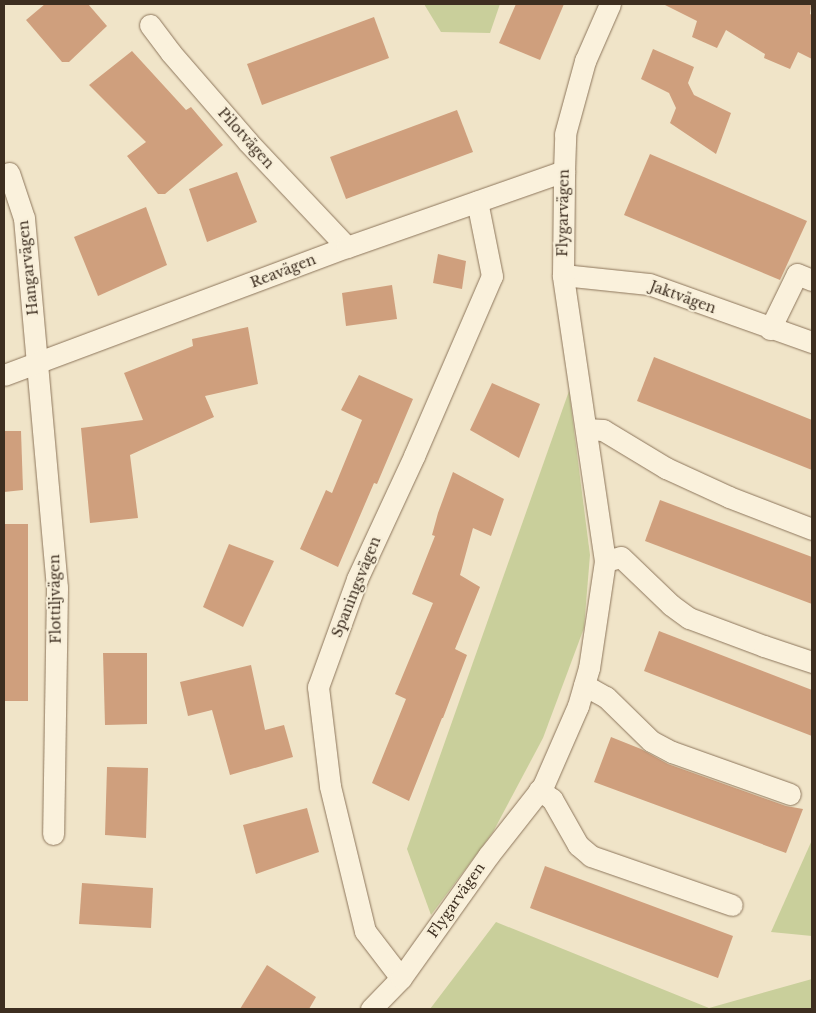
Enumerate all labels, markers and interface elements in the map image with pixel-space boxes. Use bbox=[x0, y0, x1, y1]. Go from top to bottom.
street label: Pilotvägen bbox=[214, 104, 278, 172]
street label: Flygarvägen bbox=[554, 169, 572, 257]
street label: Hangarvägen bbox=[15, 220, 41, 316]
street label: Reavägen bbox=[248, 251, 318, 291]
street label: Jaktvägen bbox=[648, 277, 718, 317]
street label: Spaningsvägen bbox=[328, 534, 384, 640]
street label: Flottiljvägen bbox=[46, 554, 64, 644]
street label: Flygarvägen bbox=[424, 859, 488, 941]

